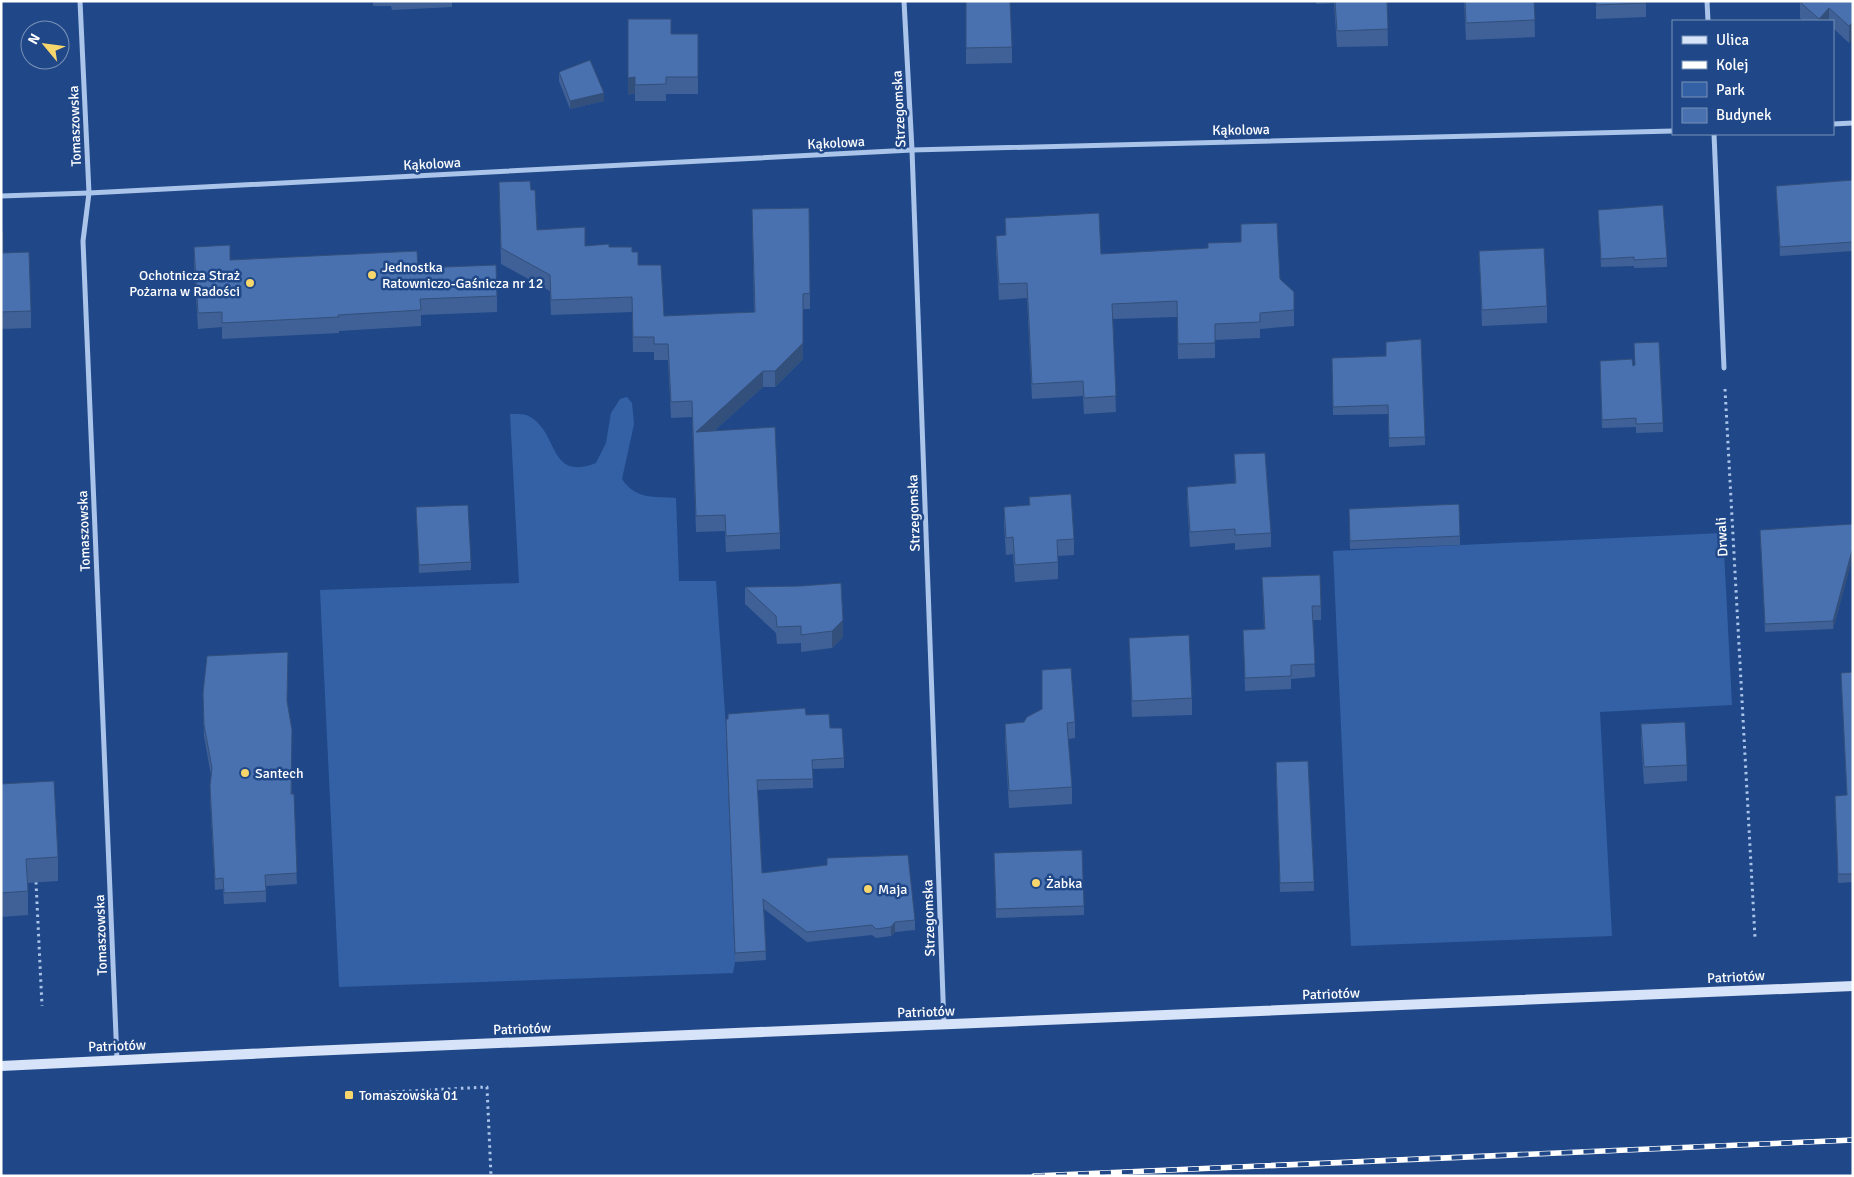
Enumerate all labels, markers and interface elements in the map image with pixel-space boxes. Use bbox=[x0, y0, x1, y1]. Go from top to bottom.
north arrow bbox=[20, 20, 70, 70]
legend bbox=[1672, 20, 1834, 135]
text: N bbox=[24, 31, 44, 47]
text: Ulica bbox=[1716, 31, 1749, 49]
text: Kolej bbox=[1716, 56, 1748, 74]
street label: Strzegomska bbox=[888, 70, 910, 148]
text: Park bbox=[1716, 81, 1745, 99]
street label: Tomaszowska bbox=[65, 85, 85, 167]
text: Budynek bbox=[1716, 106, 1772, 124]
street label: Kąkolowa bbox=[1212, 121, 1270, 139]
street label: Kąkolowa bbox=[807, 133, 865, 153]
street label: Kąkolowa bbox=[403, 154, 461, 174]
place label: Jednostka Ratowniczo-Gaśnicza nr 12 bbox=[382, 259, 543, 292]
place label: Ochotnicza Straż Pożarna w Radości bbox=[129, 267, 240, 300]
marker: Jednostka Ratowniczo-Gaśnicza nr 12 bbox=[366, 269, 378, 281]
marker: Ochotnicza Straż Pożarna w Radości bbox=[244, 277, 256, 289]
street label: Strzegomska bbox=[904, 474, 924, 552]
street label: Tomaszowska bbox=[74, 490, 94, 572]
street label: Drwali bbox=[1712, 517, 1732, 557]
place label: Santech bbox=[255, 765, 304, 782]
marker: Santech bbox=[239, 767, 251, 779]
place label: Żabka bbox=[1046, 875, 1082, 892]
marker: Żabka bbox=[1030, 877, 1042, 889]
street label: Strzegomska bbox=[919, 879, 939, 957]
place label: Maja bbox=[878, 881, 907, 898]
marker: Maja bbox=[862, 883, 874, 895]
street label: Tomaszowska bbox=[91, 894, 111, 976]
street label: Patriotów bbox=[1707, 967, 1765, 987]
street label: Patriotów bbox=[1302, 984, 1360, 1004]
street label: Patriotów bbox=[897, 1002, 955, 1022]
street label: Patriotów bbox=[493, 1019, 551, 1039]
street label: Patriotów bbox=[88, 1036, 146, 1056]
place label: Tomaszowska 01 bbox=[359, 1087, 458, 1104]
marker: Tomaszowska 01 bbox=[343, 1089, 355, 1101]

